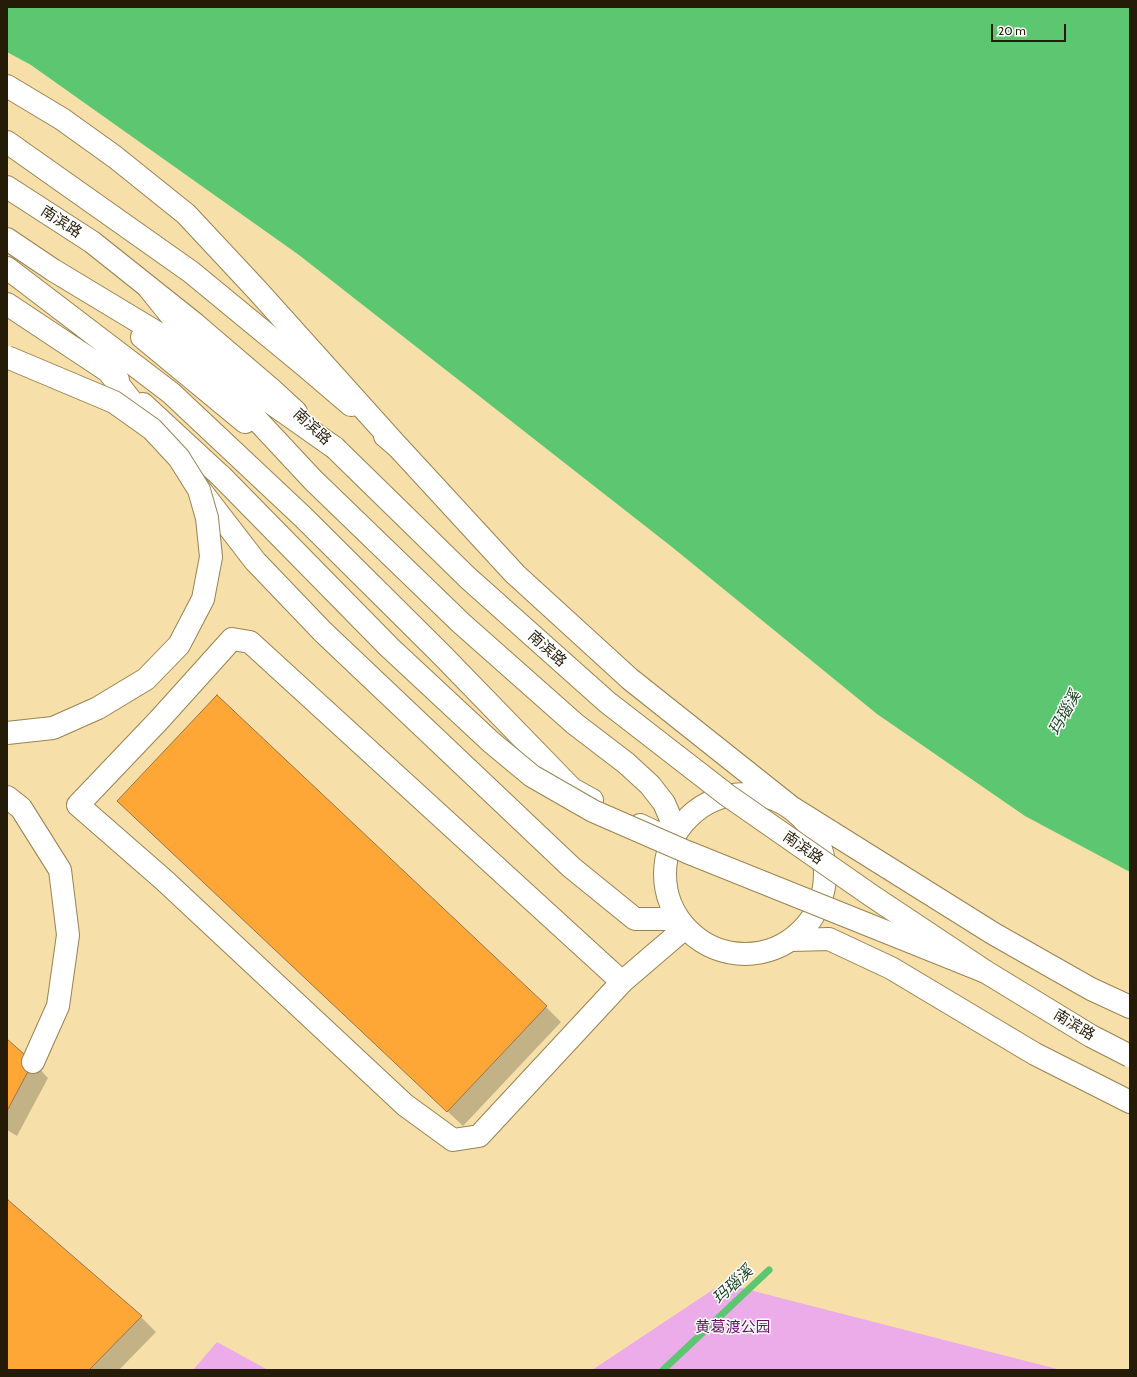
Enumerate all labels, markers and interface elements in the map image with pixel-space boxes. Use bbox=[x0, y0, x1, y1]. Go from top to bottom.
scale bar bbox=[993, 16, 1068, 42]
text: 20 m bbox=[998, 23, 1026, 38]
street label: 南滨路 bbox=[37, 202, 85, 242]
street label: 南滨路 bbox=[289, 405, 335, 449]
street label: 南滨路 bbox=[524, 627, 570, 671]
water label: 玛瑙溪 bbox=[1045, 687, 1085, 739]
street label: 南滨路 bbox=[779, 828, 827, 868]
street label: 南滨路 bbox=[1050, 1006, 1098, 1044]
water label: 玛瑙溪 bbox=[709, 1262, 757, 1308]
park label: 黄葛渡公园 bbox=[696, 1319, 770, 1337]

